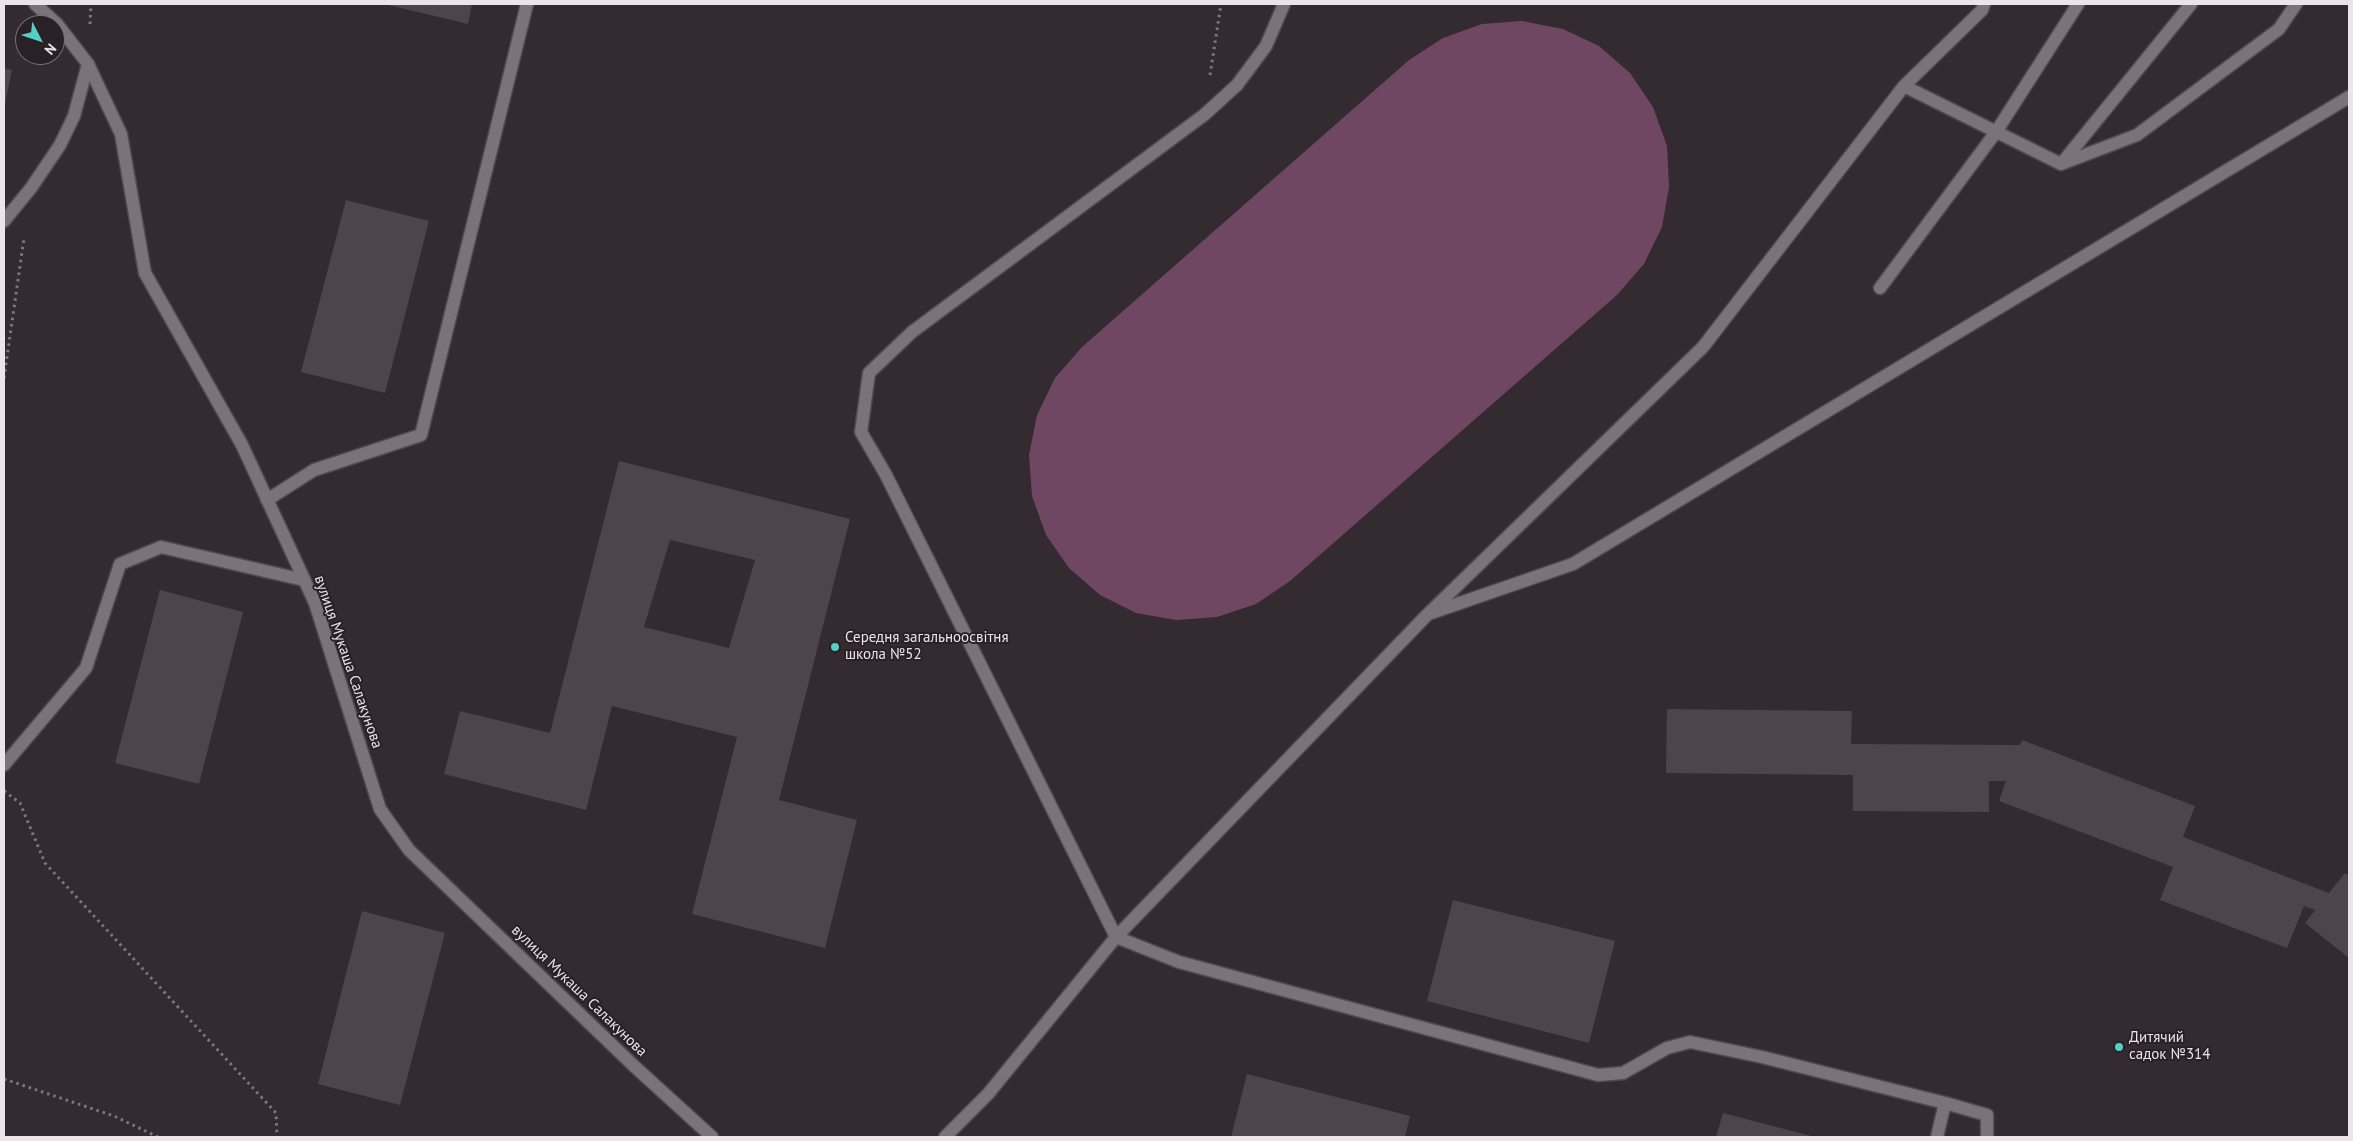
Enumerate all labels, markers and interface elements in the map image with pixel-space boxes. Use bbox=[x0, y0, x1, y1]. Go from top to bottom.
north arrow bbox=[15, 15, 65, 65]
text: N bbox=[41, 40, 60, 59]
street label: вулиця Мукаша Салакунова bbox=[310, 573, 386, 751]
place label: Середня загальноосвітня школа №52 bbox=[845, 629, 1009, 664]
marker: Середня загальноосвітня школа №52 bbox=[829, 641, 841, 653]
street label: вулиця Мукаша Салакунова bbox=[507, 921, 651, 1061]
place label: Дитячий садок №314 bbox=[2129, 1029, 2210, 1064]
marker: Дитячий садок №314 bbox=[2113, 1041, 2125, 1053]

